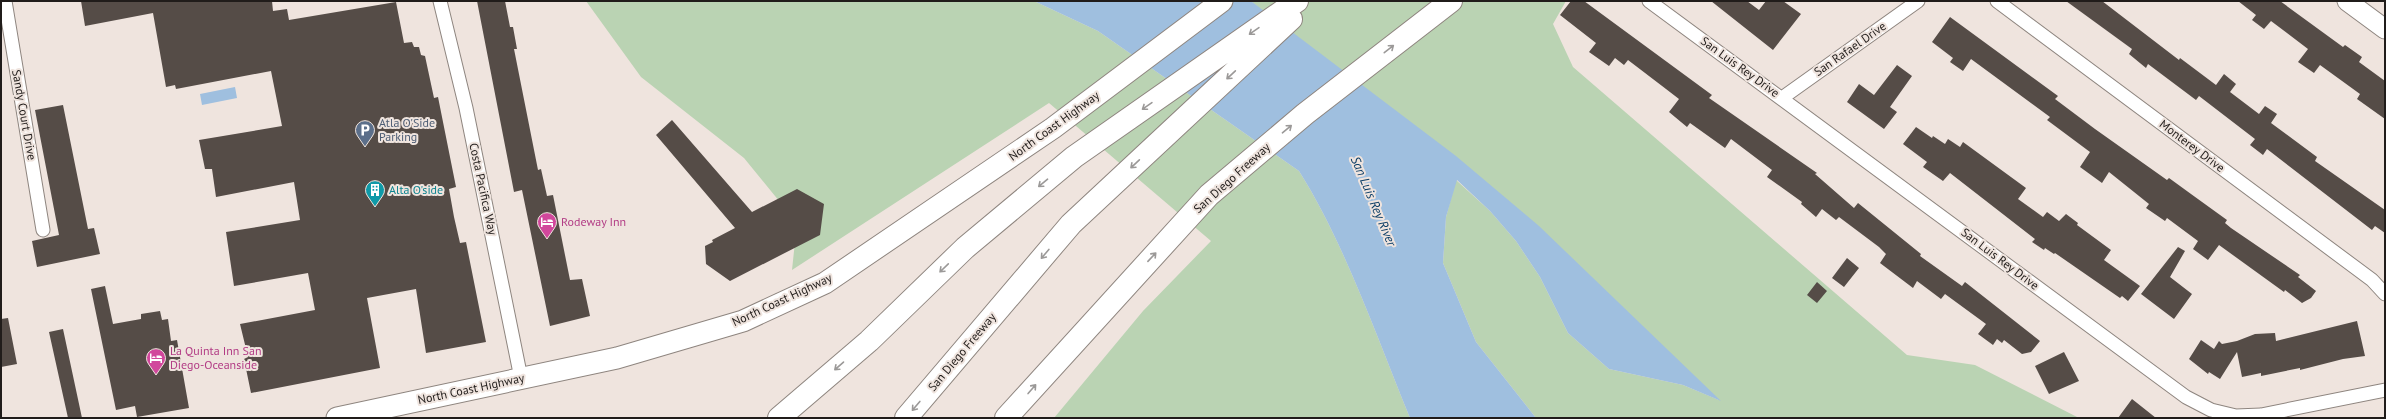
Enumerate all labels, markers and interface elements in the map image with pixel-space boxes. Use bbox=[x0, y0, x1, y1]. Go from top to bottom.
street label: San Rafael Drive bbox=[1811, 18, 1889, 79]
one-way arrow bbox=[1248, 27, 1259, 35]
street label: San Luis Rey Drive bbox=[1698, 33, 1783, 100]
one-way arrow bbox=[1384, 45, 1395, 53]
street label: Sandy Court Drive bbox=[9, 68, 40, 161]
one-way arrow bbox=[1225, 71, 1236, 80]
street label: North Coast Highway bbox=[1005, 87, 1102, 164]
one-way arrow bbox=[1142, 102, 1153, 110]
place label: Atla O'Side Parking bbox=[379, 115, 435, 144]
street label: Monterey Drive bbox=[2157, 116, 2228, 175]
parking icon: Atla O'Side Parking bbox=[354, 119, 376, 147]
one-way arrow bbox=[1282, 125, 1292, 134]
street label: San Diego Freeway bbox=[1190, 139, 1273, 216]
street label: Costa Pacifica Way bbox=[466, 141, 501, 237]
water label: San Luis Rey River bbox=[1347, 154, 1400, 250]
one-way arrow bbox=[1131, 159, 1141, 168]
building icon: Alta O'side bbox=[364, 179, 386, 207]
one-way arrow bbox=[1037, 179, 1048, 188]
place label: Alta O'side bbox=[389, 182, 443, 197]
hotel icon: Rodeway Inn bbox=[536, 211, 558, 239]
place label: Rodeway Inn bbox=[561, 214, 626, 229]
street label: San Luis Rey Drive bbox=[1958, 224, 2042, 293]
one-way arrow bbox=[1041, 249, 1050, 259]
one-way arrow bbox=[1147, 252, 1157, 262]
one-way arrow bbox=[939, 263, 949, 273]
street label: North Coast Highway bbox=[729, 270, 835, 329]
street label: San Diego Freeway bbox=[924, 309, 999, 394]
place label: La Quinta Inn San Diego-Oceanside bbox=[170, 343, 262, 372]
hotel icon: La Quinta Inn San Diego-Oceanside bbox=[145, 347, 167, 375]
one-way arrow bbox=[834, 362, 845, 371]
street label: North Coast Highway bbox=[416, 370, 526, 407]
one-way arrow bbox=[1027, 384, 1036, 394]
one-way arrow bbox=[911, 401, 920, 412]

